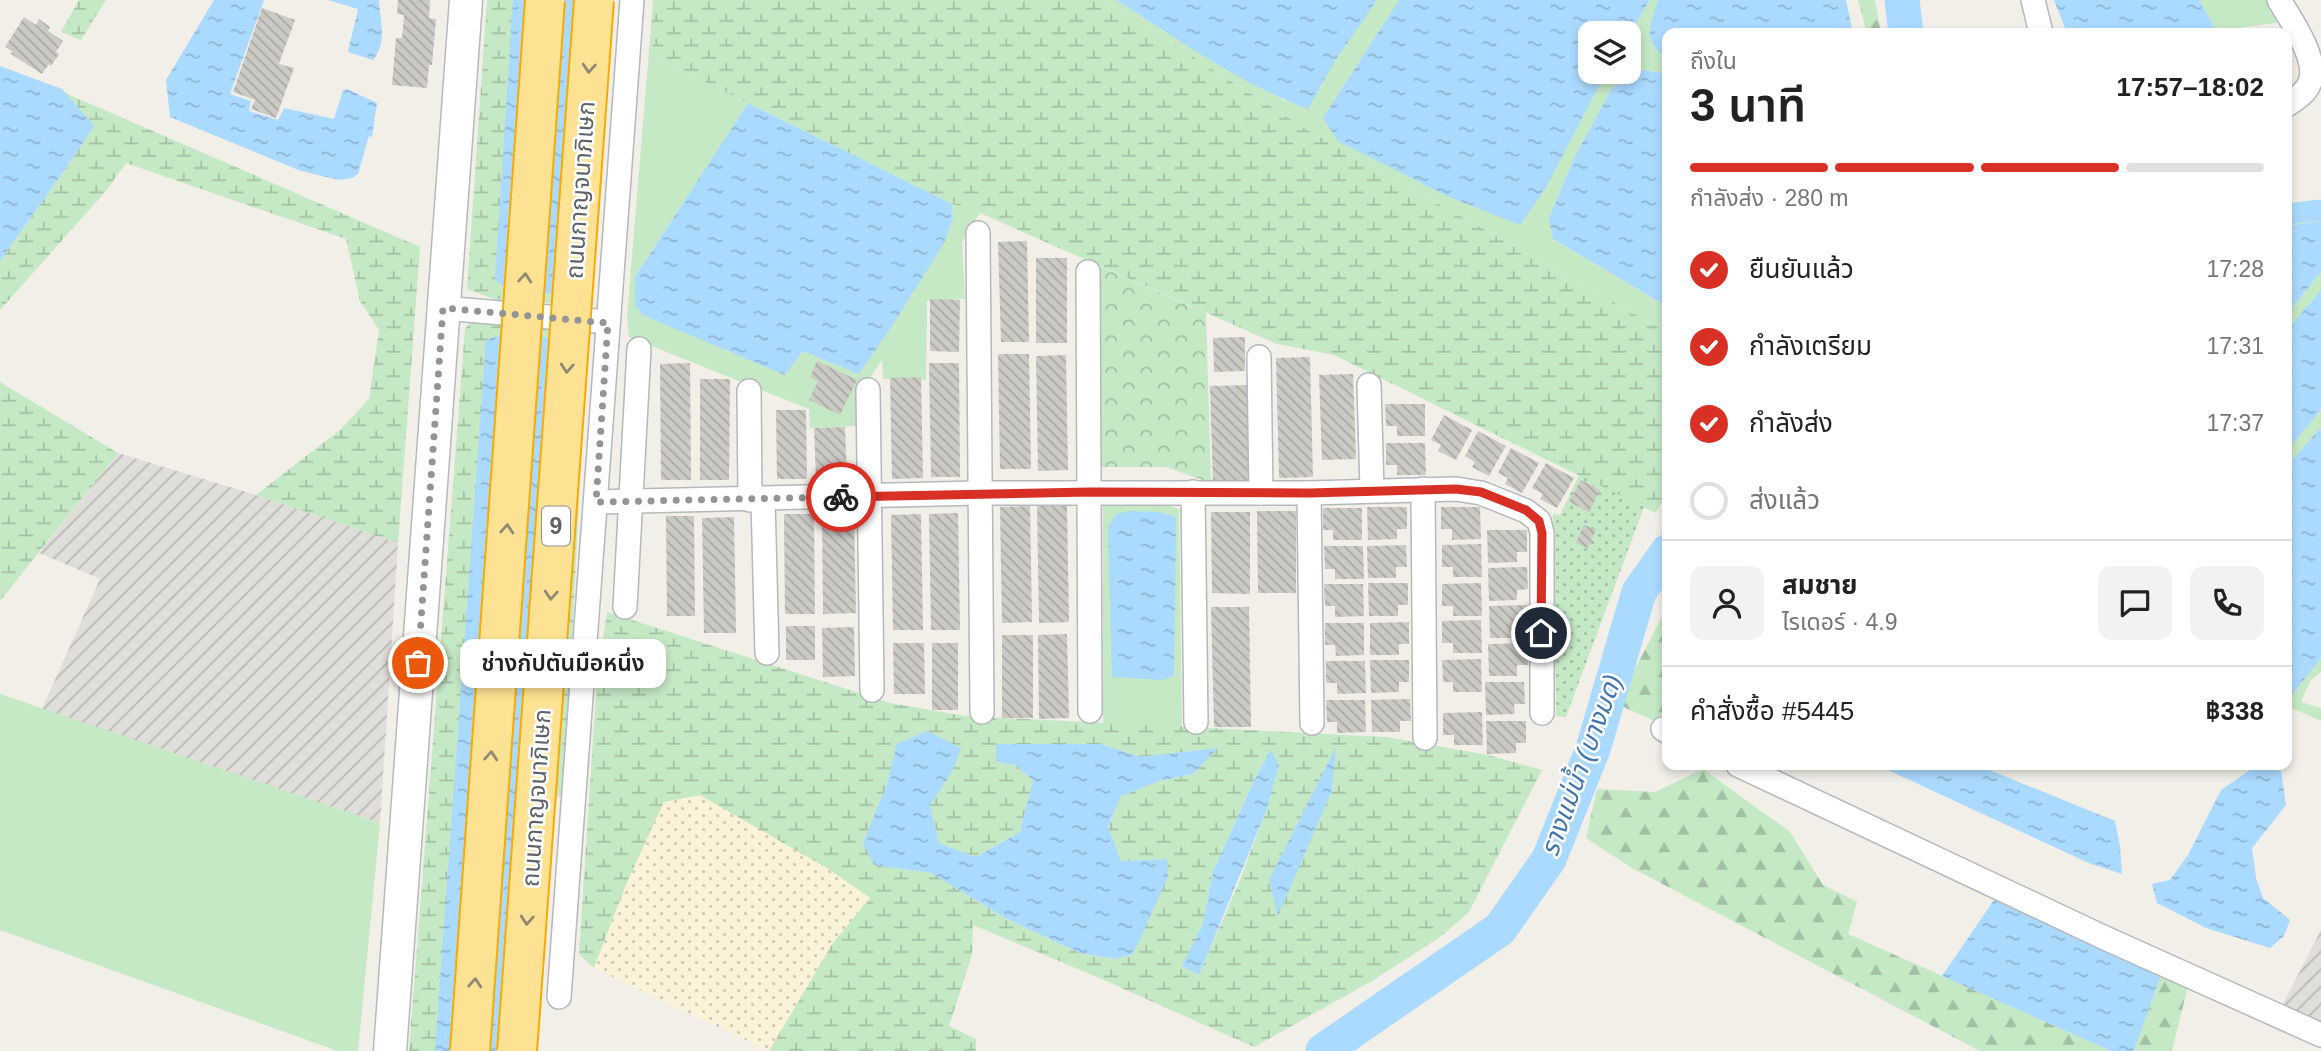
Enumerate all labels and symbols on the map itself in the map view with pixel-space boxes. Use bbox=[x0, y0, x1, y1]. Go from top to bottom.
one-way arrow bbox=[582, 63, 597, 74]
street label: ถนนกาญจนาภิเษก bbox=[560, 100, 600, 280]
one-way arrow bbox=[517, 272, 532, 283]
one-way arrow bbox=[560, 363, 575, 374]
courier bbox=[806, 462, 876, 532]
road number: 9 bbox=[542, 506, 570, 546]
one-way arrow bbox=[499, 523, 514, 534]
one-way arrow bbox=[543, 590, 558, 601]
pin bbox=[1511, 603, 1571, 663]
pin bbox=[388, 633, 448, 693]
callout: ช่างกัปตันมือหนึ่ง bbox=[460, 638, 666, 688]
water label: รางแม่น้ำ (บางมด) bbox=[1531, 669, 1628, 860]
street label: ถนนกาญจนาภิเษก bbox=[516, 708, 556, 888]
one-way arrow bbox=[483, 750, 498, 761]
one-way arrow bbox=[520, 915, 535, 926]
one-way arrow bbox=[467, 977, 482, 988]

